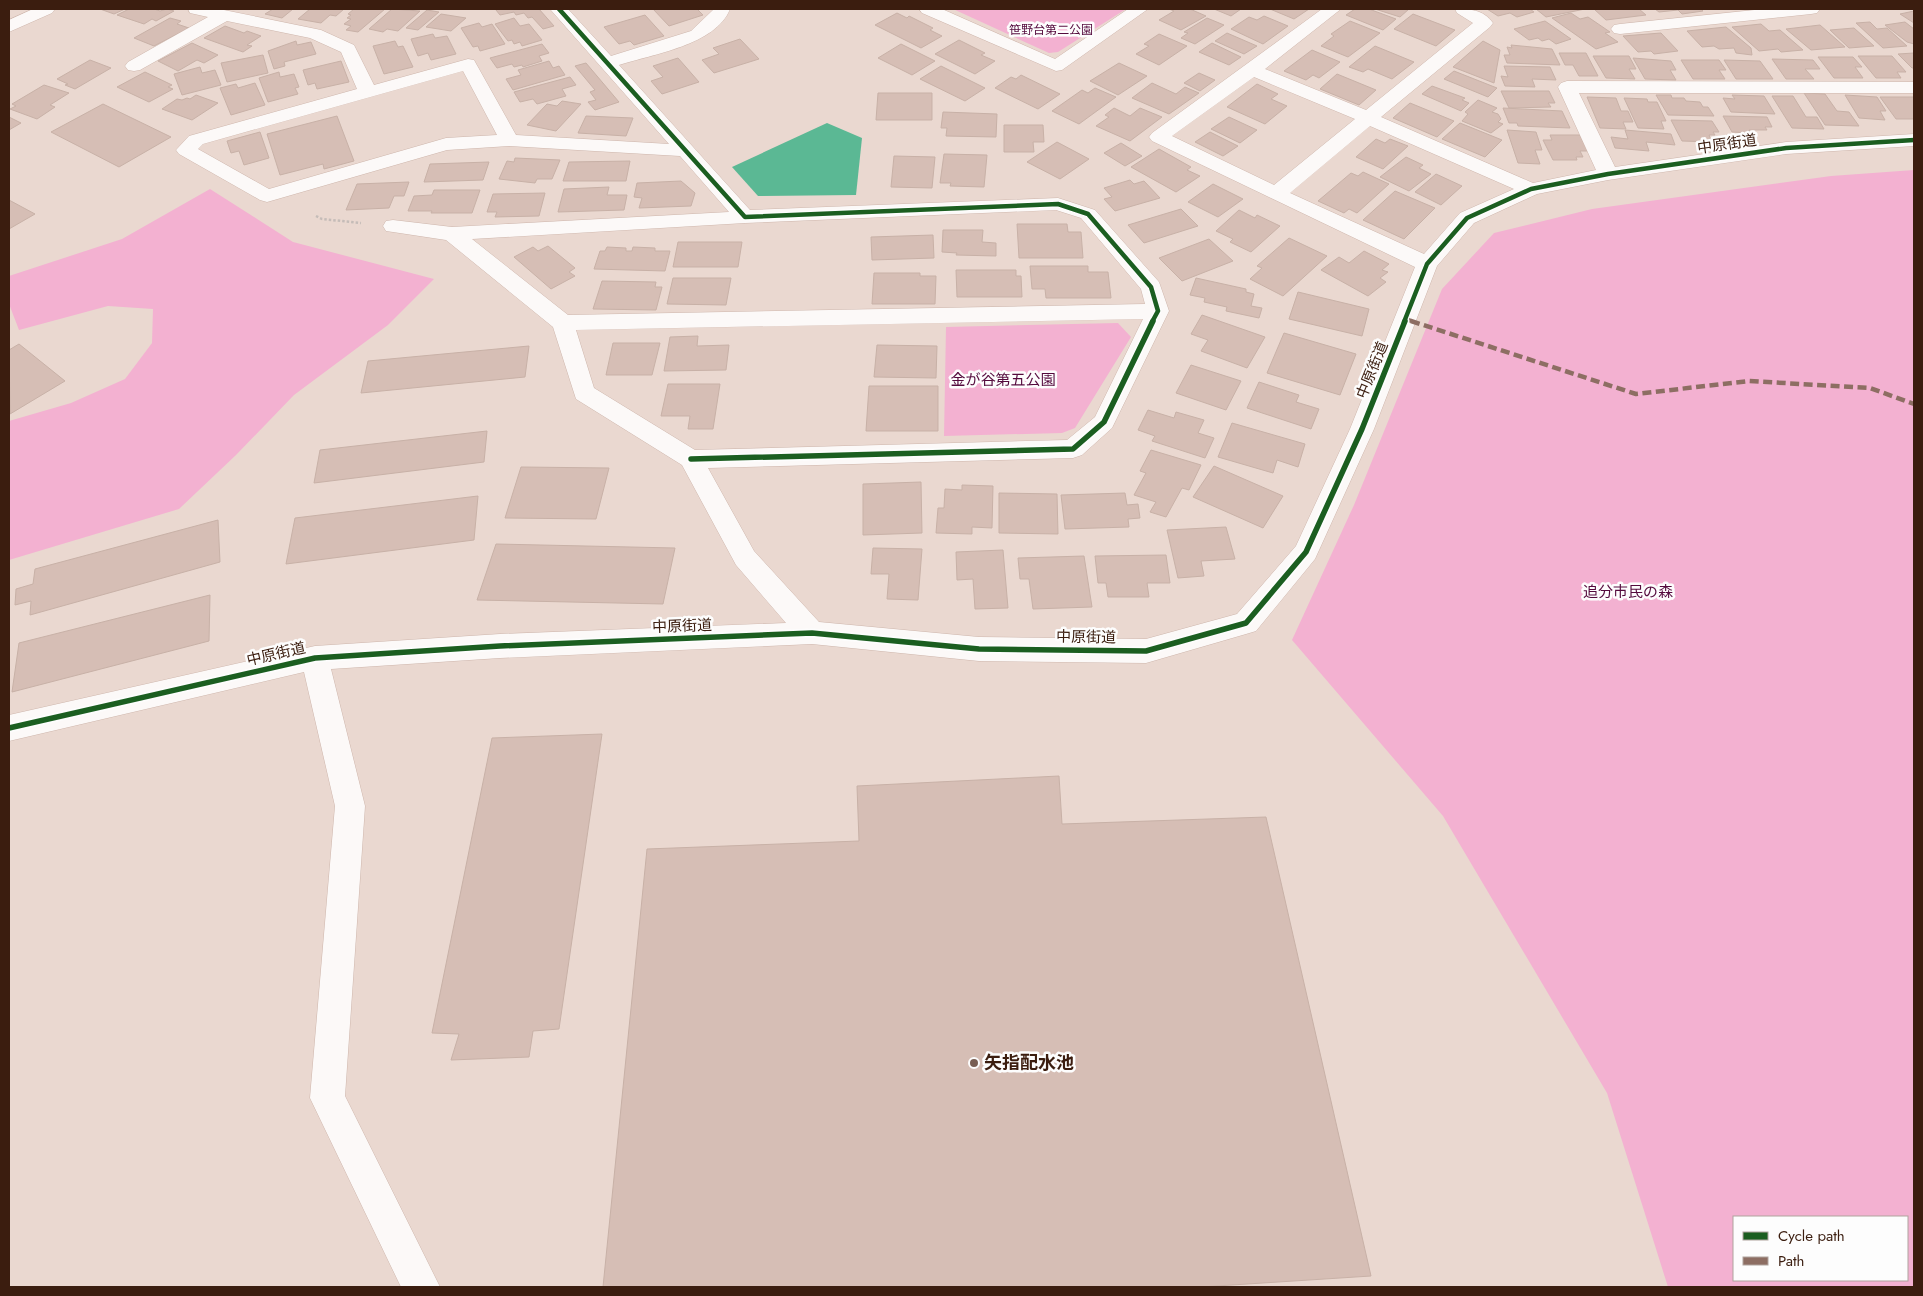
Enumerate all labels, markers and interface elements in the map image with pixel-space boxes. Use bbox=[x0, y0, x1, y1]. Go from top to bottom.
park label: 笹野台第二公園 bbox=[1009, 21, 1093, 39]
street label: 中原街道 bbox=[1696, 129, 1758, 159]
street label: 中原街道 bbox=[1351, 338, 1393, 402]
park label: 金が谷第五公園 bbox=[950, 369, 1056, 391]
park label: 追分市民の森 bbox=[1583, 581, 1673, 603]
street label: 中原街道 bbox=[652, 614, 712, 638]
street label: 中原街道 bbox=[1056, 625, 1116, 649]
street label: 中原街道 bbox=[244, 637, 308, 671]
place label: 矢指配水池 bbox=[984, 1050, 1074, 1076]
marker: 矢指配水池 bbox=[968, 1057, 980, 1069]
legend bbox=[1733, 1216, 1908, 1281]
text: Cycle path bbox=[1778, 1225, 1845, 1247]
text: Path bbox=[1778, 1250, 1804, 1272]

